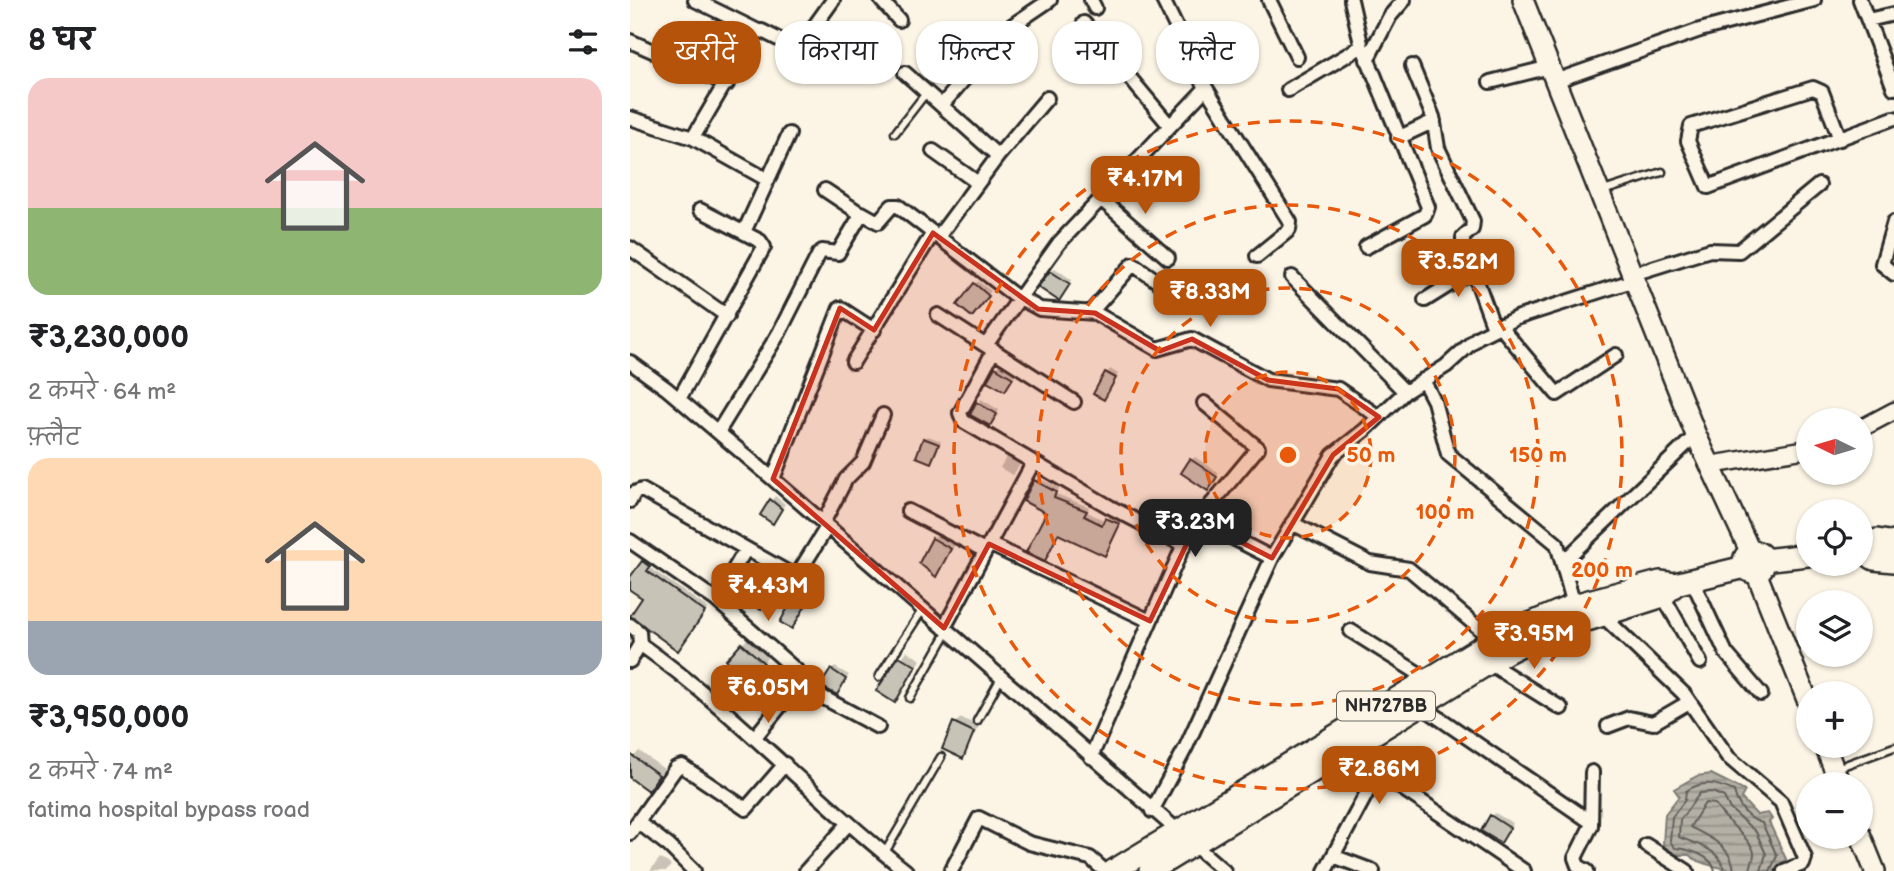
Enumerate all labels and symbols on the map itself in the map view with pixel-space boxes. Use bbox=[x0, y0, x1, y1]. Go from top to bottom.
pin: ₹4.17M bbox=[1088, 156, 1202, 216]
pin: ₹3.52M bbox=[1401, 240, 1515, 299]
pin: ₹8.33M bbox=[1153, 270, 1267, 329]
north arrow bbox=[1796, 408, 1872, 485]
centre of rings bbox=[1276, 443, 1300, 467]
text: 50 m bbox=[1347, 443, 1395, 468]
text: 150 m bbox=[1509, 443, 1567, 468]
pin: ₹3.23M bbox=[1138, 500, 1252, 559]
text: 100 m bbox=[1416, 500, 1474, 525]
text: 200 m bbox=[1571, 558, 1633, 583]
pin: ₹4.43M bbox=[711, 564, 825, 623]
pin: ₹3.95M bbox=[1477, 612, 1591, 671]
pin: ₹6.05M bbox=[711, 666, 825, 725]
road number: NH727BB bbox=[1337, 692, 1435, 720]
pin: ₹2.86M bbox=[1322, 746, 1436, 806]

